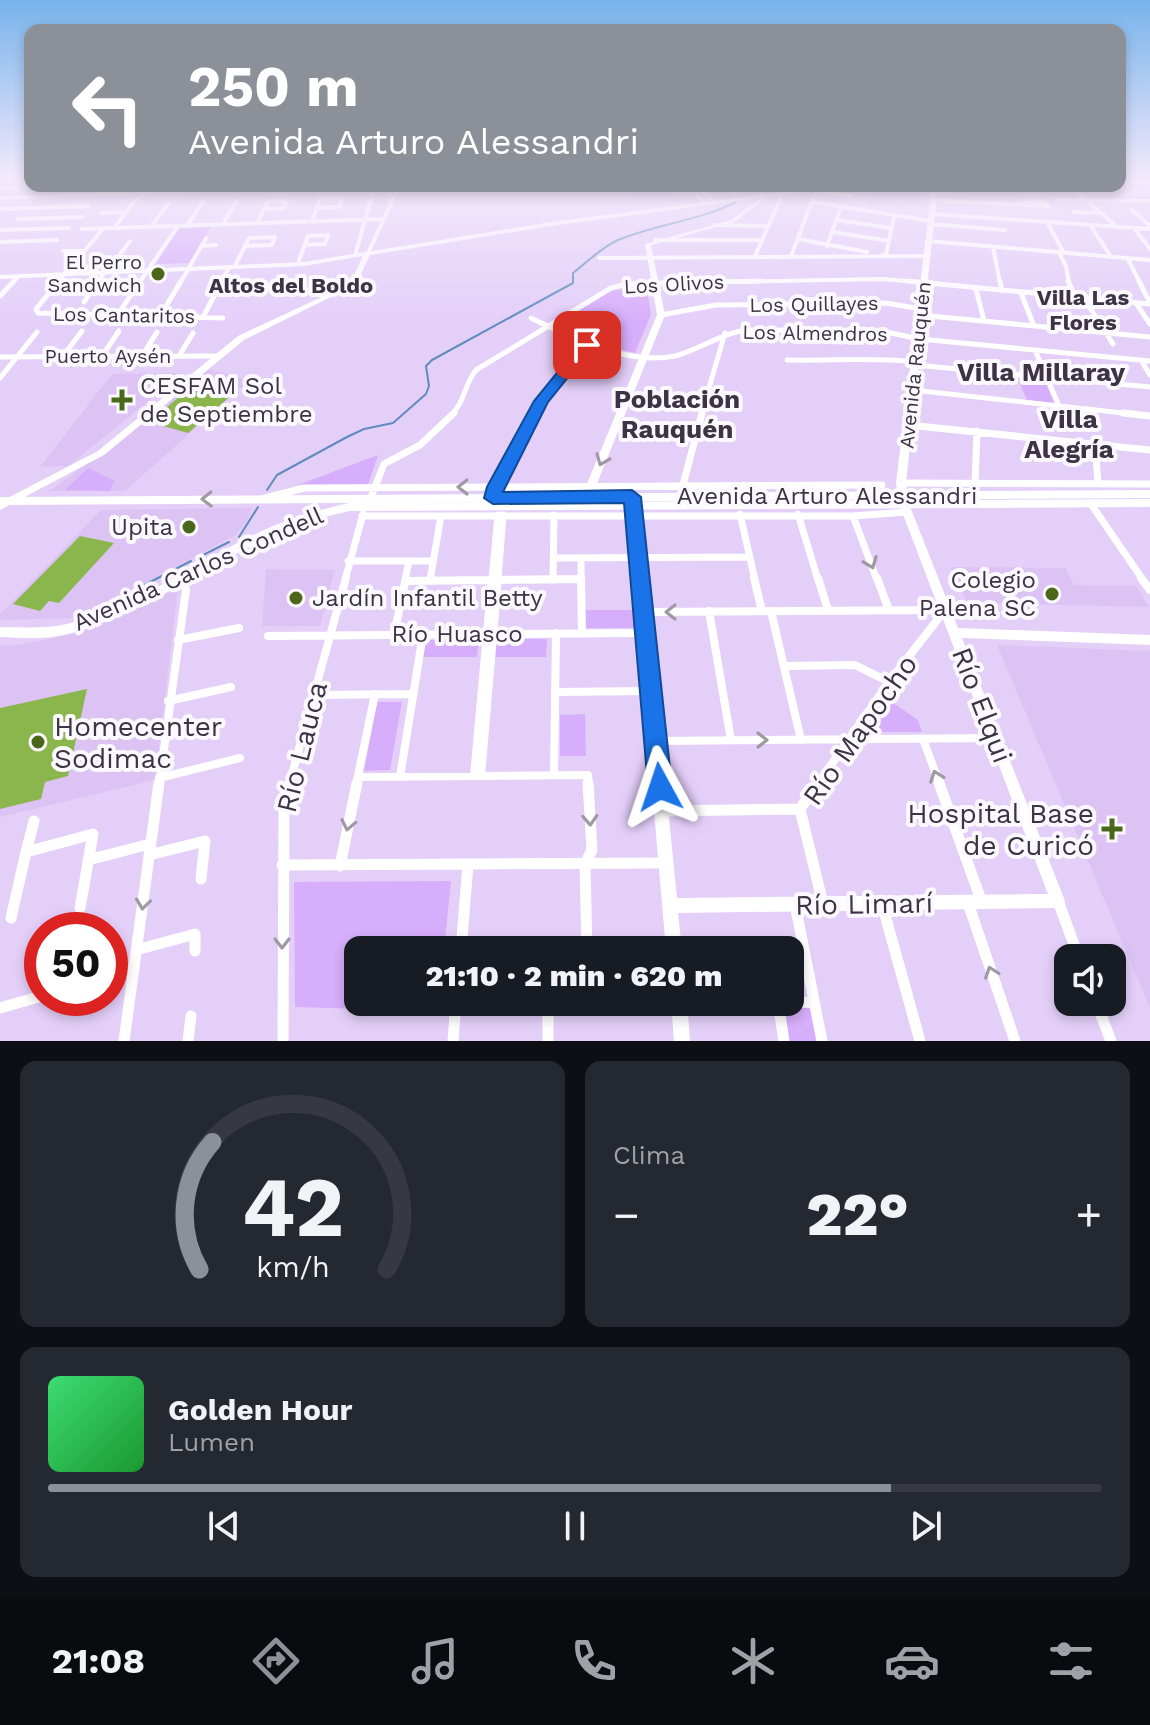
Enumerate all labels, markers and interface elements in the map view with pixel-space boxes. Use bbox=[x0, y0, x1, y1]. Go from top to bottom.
text: 250 m bbox=[188, 54, 359, 120]
icon: left bbox=[56, 56, 160, 160]
text: Avenida Arturo Alessandri bbox=[188, 121, 639, 163]
place label: El Perro Sandwich bbox=[48, 250, 142, 297]
marker: El Perro Sandwich bbox=[149, 265, 167, 283]
street label: Los Olivos bbox=[623, 269, 725, 299]
district label: Altos del Boldo bbox=[209, 273, 373, 298]
street label: Avenida Rauquén bbox=[894, 280, 936, 450]
district label: Villa Las Flores bbox=[1037, 285, 1130, 335]
street label: Los Quillayes bbox=[749, 291, 879, 317]
street label: Los Cantaritos bbox=[53, 302, 195, 328]
pin bbox=[553, 311, 621, 379]
street label: Los Almendros bbox=[742, 320, 888, 346]
icon: arrive bbox=[565, 323, 609, 367]
street label: Puerto Aysén bbox=[45, 344, 171, 368]
district label: Villa Millaray bbox=[957, 357, 1125, 387]
place label: CESFAM Sol de Septiembre bbox=[140, 372, 313, 428]
district label: Población Rauquén bbox=[614, 384, 740, 444]
marker: CESFAM Sol de Septiembre bbox=[111, 389, 133, 411]
district label: Villa Alegría bbox=[1024, 404, 1114, 464]
one-way arrow bbox=[596, 452, 612, 466]
one-way arrow bbox=[456, 478, 469, 496]
street label: Avenida Arturo Alessandri bbox=[677, 482, 977, 510]
one-way arrow bbox=[200, 490, 213, 507]
street label: Avenida Carlos Condell bbox=[69, 501, 328, 637]
place label: Upita bbox=[111, 513, 173, 541]
marker: Upita bbox=[180, 518, 198, 536]
one-way arrow bbox=[861, 555, 878, 569]
place label: Colegio Palena SC bbox=[919, 566, 1036, 622]
place label: Jardín Infantil Betty bbox=[312, 584, 543, 612]
marker: Colegio Palena SC bbox=[1043, 585, 1061, 603]
marker: Jardín Infantil Betty bbox=[287, 589, 305, 607]
one-way arrow bbox=[664, 603, 677, 621]
street label: Río Huasco bbox=[391, 620, 523, 648]
street label: Río Elqui bbox=[945, 643, 1019, 767]
street label: Río Mapocho bbox=[796, 648, 924, 812]
street label: Río Lauca bbox=[270, 678, 334, 816]
place label: Homecenter Sodimac bbox=[54, 710, 222, 775]
one-way arrow bbox=[756, 731, 769, 749]
marker: Homecenter Sodimac bbox=[29, 733, 47, 751]
position arrow bbox=[618, 745, 702, 829]
one-way arrow bbox=[930, 770, 946, 784]
place label: Hospital Base de Curicó bbox=[907, 797, 1094, 862]
one-way arrow bbox=[582, 814, 599, 827]
one-way arrow bbox=[340, 818, 357, 832]
marker: Hospital Base de Curicó bbox=[1101, 818, 1123, 840]
street label: Río Limarí bbox=[795, 886, 933, 922]
one-way arrow bbox=[134, 898, 151, 911]
speed limit sign: 50 bbox=[24, 912, 128, 1016]
one-way arrow bbox=[274, 937, 291, 950]
map controls bbox=[1054, 944, 1126, 1016]
button: sound bbox=[1054, 944, 1126, 1016]
text: 21:10 · 2 min · 620 m bbox=[426, 958, 722, 993]
one-way arrow bbox=[985, 966, 1001, 980]
text: Clima bbox=[613, 1140, 685, 1170]
text: 42 bbox=[241, 1159, 344, 1256]
text: 22° bbox=[806, 1179, 909, 1250]
text: − bbox=[613, 1189, 640, 1241]
text: + bbox=[1075, 1189, 1102, 1241]
text: km/h bbox=[256, 1250, 329, 1284]
text: Golden Hour bbox=[168, 1392, 352, 1427]
text: Lumen bbox=[168, 1427, 255, 1457]
icon: previous bbox=[202, 1504, 246, 1548]
icon: pause bbox=[553, 1504, 597, 1548]
icon: next bbox=[904, 1504, 948, 1548]
icon: directions bbox=[248, 1633, 304, 1689]
icon: music bbox=[407, 1633, 463, 1689]
icon: phone bbox=[566, 1633, 622, 1689]
icon: climate bbox=[725, 1633, 781, 1689]
icon: car bbox=[884, 1633, 940, 1689]
icon: filters bbox=[1043, 1633, 1099, 1689]
text: 21:08 bbox=[51, 1640, 145, 1682]

